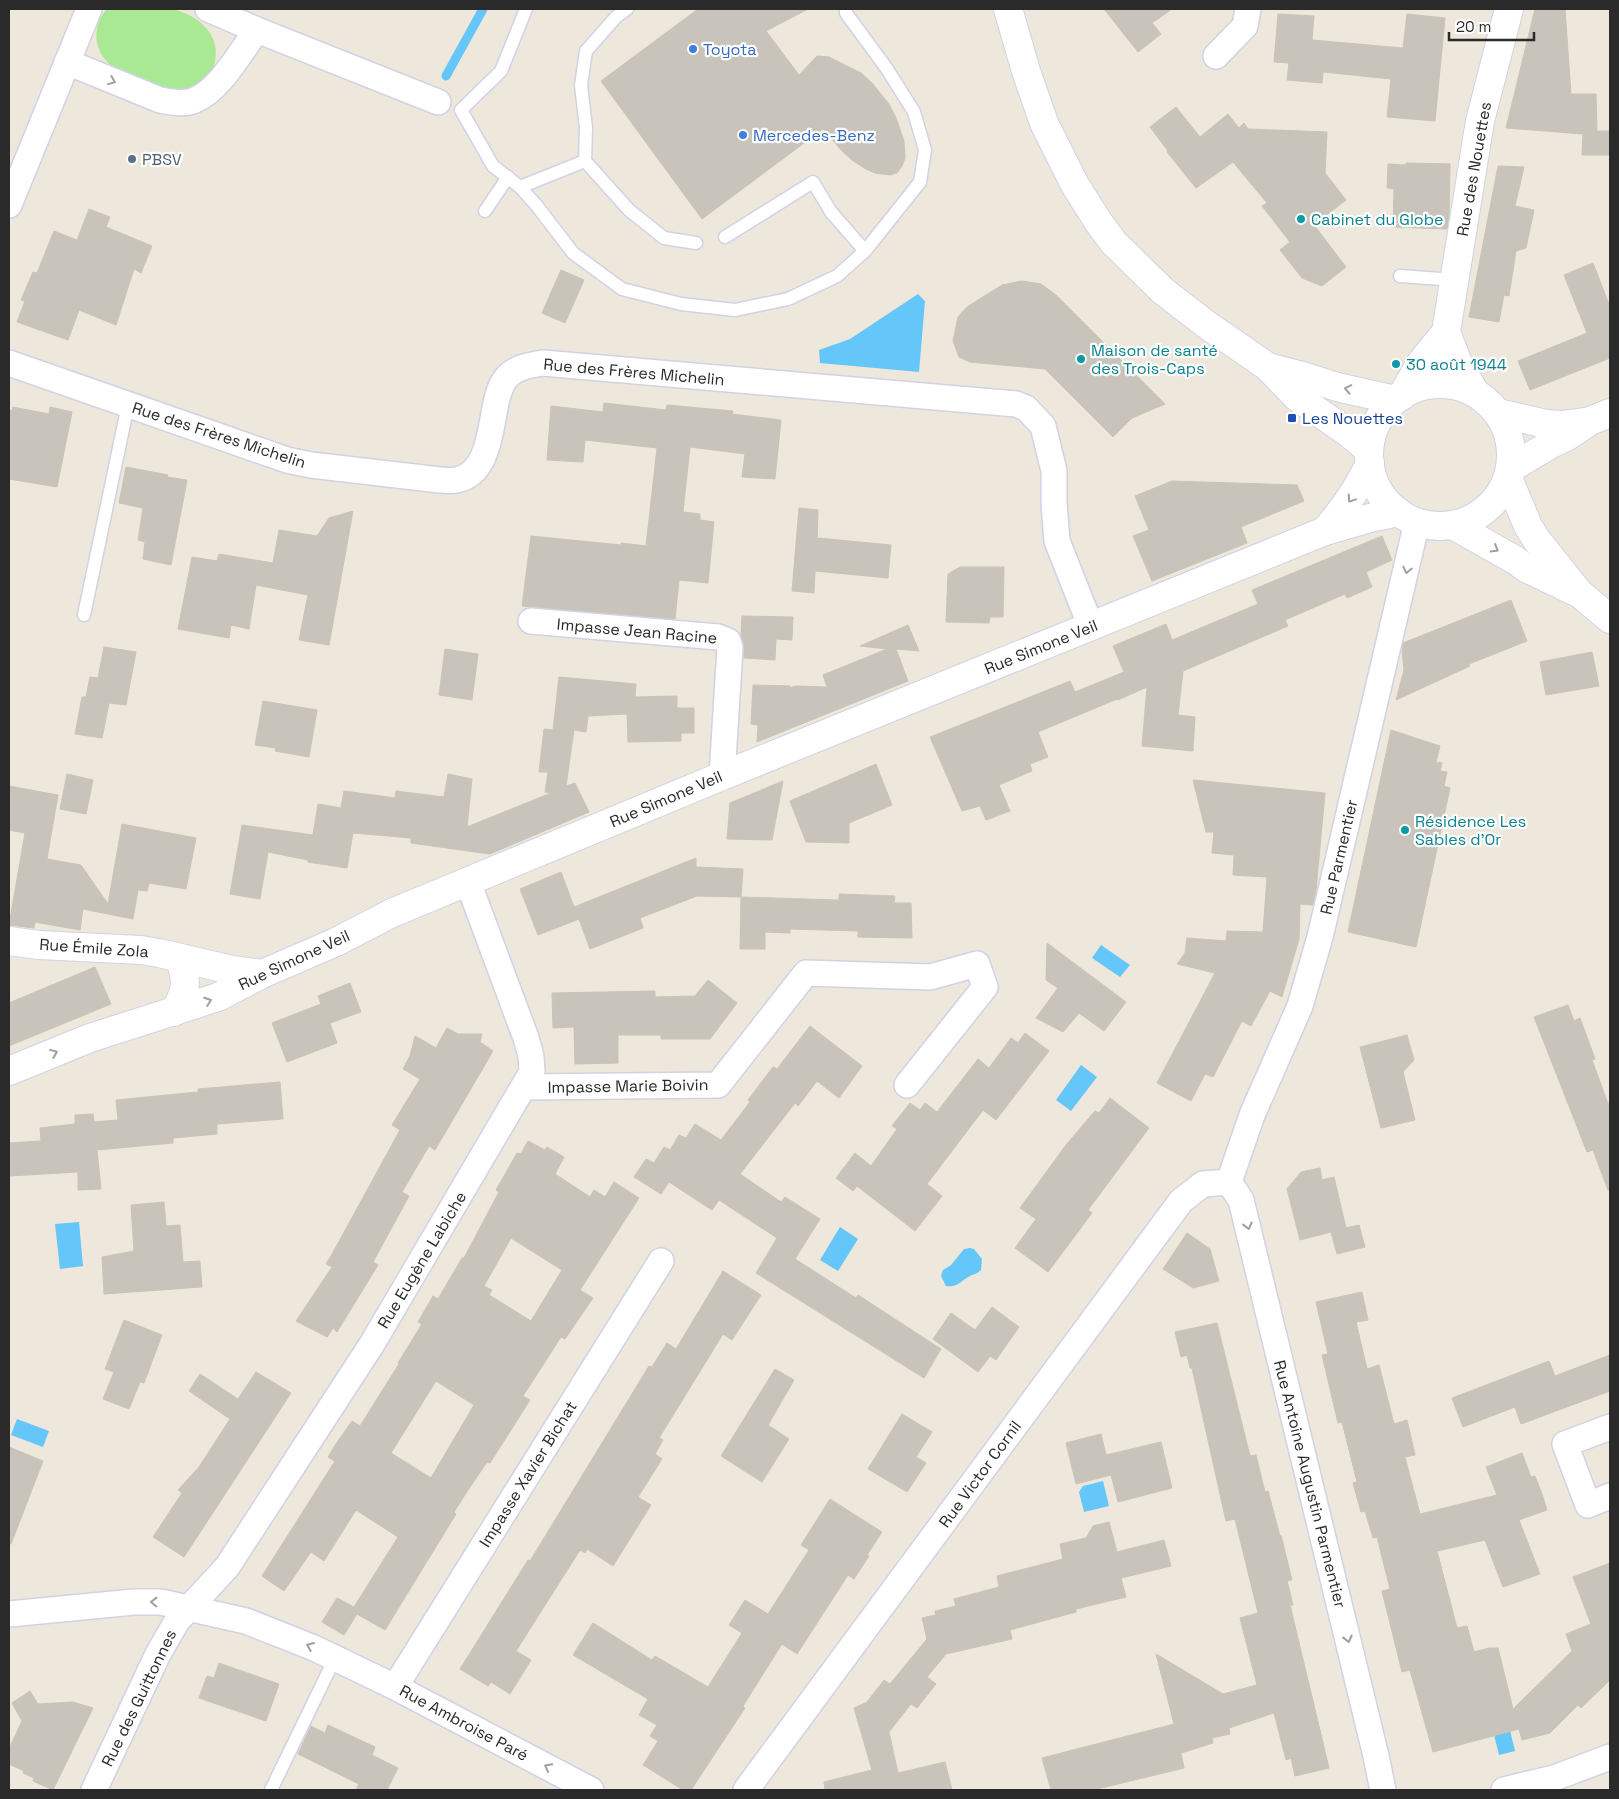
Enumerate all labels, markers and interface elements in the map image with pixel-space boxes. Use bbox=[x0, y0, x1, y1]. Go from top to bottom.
scale bar bbox=[1449, 10, 1534, 42]
text: 20 m bbox=[1456, 17, 1491, 36]
place label: Toyota bbox=[703, 39, 757, 60]
marker: Toyota bbox=[687, 43, 699, 55]
one-way arrow bbox=[107, 74, 116, 85]
street label: Rue des Nouettes bbox=[1452, 100, 1496, 238]
place label: Mercedes-Benz bbox=[753, 125, 875, 146]
marker: Mercedes-Benz bbox=[737, 129, 749, 141]
place label: PBSV bbox=[142, 149, 182, 170]
marker: PBSV bbox=[126, 153, 138, 165]
place label: Cabinet du Globe bbox=[1311, 209, 1444, 230]
marker: Cabinet du Globe bbox=[1295, 213, 1307, 225]
place label: Maison de santé des Trois-Caps bbox=[1091, 340, 1218, 379]
marker: Maison de santé des Trois-Caps bbox=[1075, 353, 1087, 365]
street label: Rue des Frères Michelin bbox=[543, 354, 725, 390]
place label: 30 août 1944 bbox=[1406, 354, 1507, 375]
marker: 30 août 1944 bbox=[1390, 358, 1402, 370]
one-way arrow bbox=[1344, 385, 1352, 395]
street label: Rue des Frères Michelin bbox=[129, 397, 309, 473]
place label: Les Nouettes bbox=[1302, 408, 1403, 429]
marker: Les Nouettes bbox=[1286, 412, 1298, 424]
one-way arrow bbox=[1348, 493, 1357, 503]
one-way arrow bbox=[1490, 542, 1499, 552]
one-way arrow bbox=[1402, 566, 1413, 574]
street label: Impasse Jean Racine bbox=[556, 614, 718, 648]
street label: Rue Simone Veil bbox=[981, 615, 1101, 679]
street label: Rue Simone Veil bbox=[606, 766, 726, 832]
street label: Rue Parmentier bbox=[1316, 797, 1362, 917]
place label: Résidence Les Sables d'Or bbox=[1415, 811, 1526, 850]
marker: Résidence Les Sables d'Or bbox=[1399, 824, 1411, 836]
street label: Rue Simone Veil bbox=[235, 925, 353, 995]
street label: Rue Émile Zola bbox=[39, 934, 149, 962]
one-way arrow bbox=[203, 997, 212, 1007]
one-way arrow bbox=[49, 1048, 58, 1059]
street label: Impasse Marie Boivin bbox=[547, 1074, 709, 1098]
street label: Rue Eugène Labiche bbox=[373, 1188, 471, 1332]
one-way arrow bbox=[1242, 1222, 1253, 1231]
street label: Rue Antoine Augustin Parmentier bbox=[1269, 1358, 1351, 1610]
street label: Impasse Xavier Bichat bbox=[474, 1397, 582, 1551]
street label: Rue Victor Cornil bbox=[934, 1416, 1026, 1532]
one-way arrow bbox=[150, 1597, 158, 1607]
street label: Rue des Guittonnes bbox=[97, 1626, 181, 1770]
one-way arrow bbox=[1342, 1635, 1353, 1644]
one-way arrow bbox=[306, 1642, 315, 1652]
street label: Rue Ambroise Paré bbox=[396, 1680, 532, 1766]
one-way arrow bbox=[544, 1764, 553, 1774]

